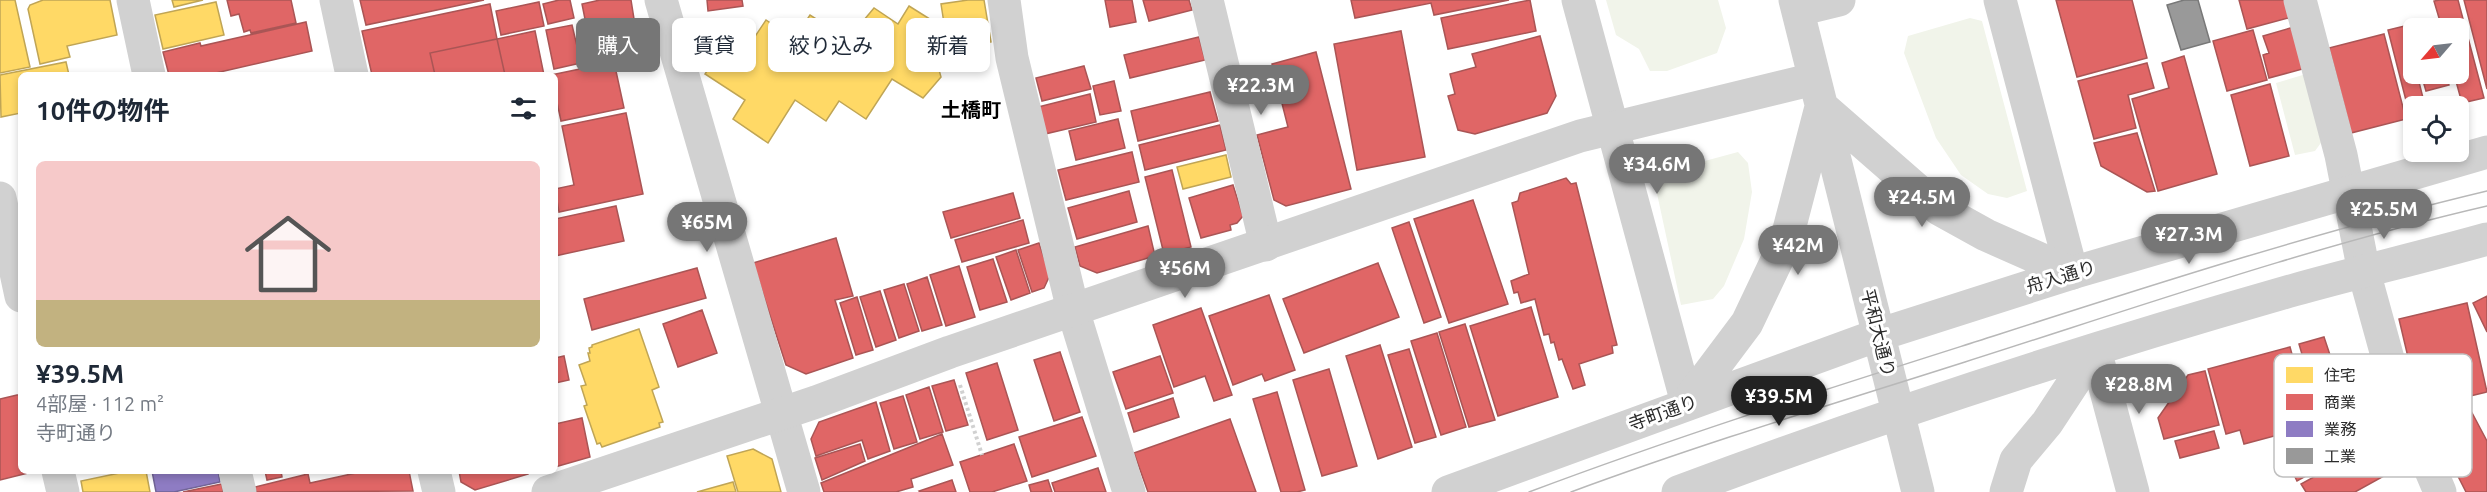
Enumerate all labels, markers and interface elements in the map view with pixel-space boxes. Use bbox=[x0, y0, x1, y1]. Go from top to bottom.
chip: 購入 bbox=[576, 18, 660, 72]
chip: 賃貸 bbox=[672, 18, 756, 72]
chip: 絞り込み bbox=[768, 18, 894, 72]
chip: 新着 bbox=[906, 18, 990, 72]
north arrow bbox=[2403, 18, 2469, 84]
map controls bbox=[2403, 18, 2469, 162]
pin: ¥22.3M bbox=[1212, 65, 1310, 116]
text: ¥22.3M bbox=[1227, 73, 1295, 96]
icon: filters bbox=[507, 92, 540, 125]
text: 10件の物件 bbox=[36, 96, 169, 125]
button: locate bbox=[2403, 96, 2469, 162]
district label: 土橋町 bbox=[941, 98, 1001, 121]
pin: ¥34.6M bbox=[1608, 144, 1706, 195]
text: ¥34.6M bbox=[1623, 152, 1691, 175]
pin: ¥24.5M bbox=[1873, 177, 1971, 228]
text: ¥24.5M bbox=[1888, 185, 1956, 208]
pin: ¥25.5M bbox=[2335, 189, 2433, 240]
text: ¥25.5M bbox=[2350, 197, 2418, 220]
icon: home bbox=[234, 200, 342, 308]
pin: ¥65M bbox=[671, 202, 743, 253]
text: ¥65M bbox=[681, 210, 733, 233]
pin: ¥27.3M bbox=[2140, 214, 2238, 265]
text: ¥27.3M bbox=[2155, 222, 2223, 245]
pin: ¥42M bbox=[1762, 225, 1834, 276]
text: ¥42M bbox=[1772, 233, 1824, 256]
pin: ¥56M bbox=[1149, 248, 1221, 299]
text: ¥56M bbox=[1159, 256, 1211, 279]
street label: 舟入通り bbox=[2023, 256, 2098, 296]
street label: 平和大通り bbox=[1858, 287, 1900, 379]
legend bbox=[2274, 354, 2472, 477]
text: ¥39.5M bbox=[36, 359, 124, 388]
pin: ¥28.8M bbox=[2090, 364, 2188, 415]
text: 住宅 bbox=[2324, 366, 2356, 384]
text: ¥28.8M bbox=[2105, 372, 2173, 395]
pin: ¥39.5M bbox=[1730, 376, 1828, 427]
text: ¥39.5M bbox=[1745, 384, 1813, 407]
street label: 寺町通り bbox=[1625, 390, 1700, 434]
text: 4部屋 · 112 m² bbox=[36, 392, 164, 415]
text: 商業 bbox=[2324, 393, 2356, 411]
text: 業務 bbox=[2324, 420, 2356, 438]
text: 寺町通り bbox=[36, 421, 116, 444]
text: 工業 bbox=[2324, 447, 2356, 465]

